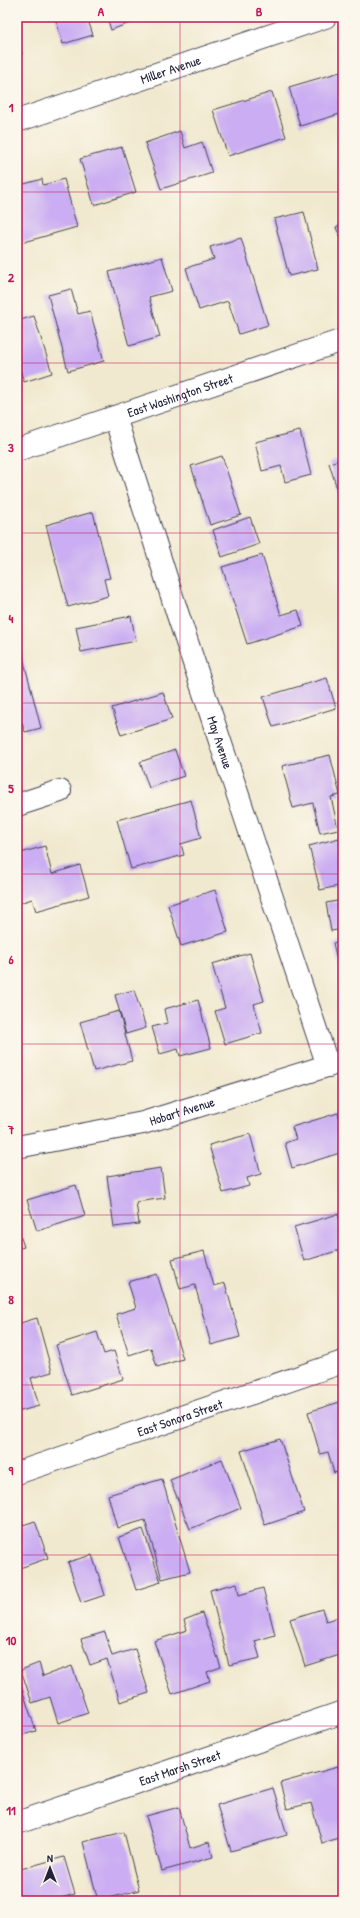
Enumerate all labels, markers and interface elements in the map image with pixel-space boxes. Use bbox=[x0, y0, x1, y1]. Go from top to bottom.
text: A bbox=[98, 2, 105, 20]
text: B bbox=[256, 2, 263, 20]
street label: Miller Avenue bbox=[138, 51, 203, 88]
text: 1 bbox=[9, 98, 14, 116]
text: 2 bbox=[8, 268, 15, 286]
street label: East Washington Street bbox=[125, 369, 236, 421]
text: 3 bbox=[8, 438, 14, 456]
text: 4 bbox=[9, 609, 14, 627]
street label: May Avenue bbox=[203, 714, 237, 771]
text: 5 bbox=[8, 779, 14, 797]
text: 6 bbox=[8, 950, 14, 968]
street label: Hobart Avenue bbox=[147, 1092, 217, 1130]
text: 7 bbox=[7, 1120, 15, 1138]
text: 8 bbox=[8, 1290, 14, 1308]
street label: East Sonora Street bbox=[135, 1395, 225, 1440]
text: 9 bbox=[9, 1461, 14, 1479]
text: 10 bbox=[6, 1631, 16, 1649]
street label: East Marsh Street bbox=[137, 1745, 223, 1790]
text: 11 bbox=[6, 1801, 16, 1819]
north arrow bbox=[30, 1848, 70, 1888]
text: N bbox=[47, 1851, 53, 1865]

